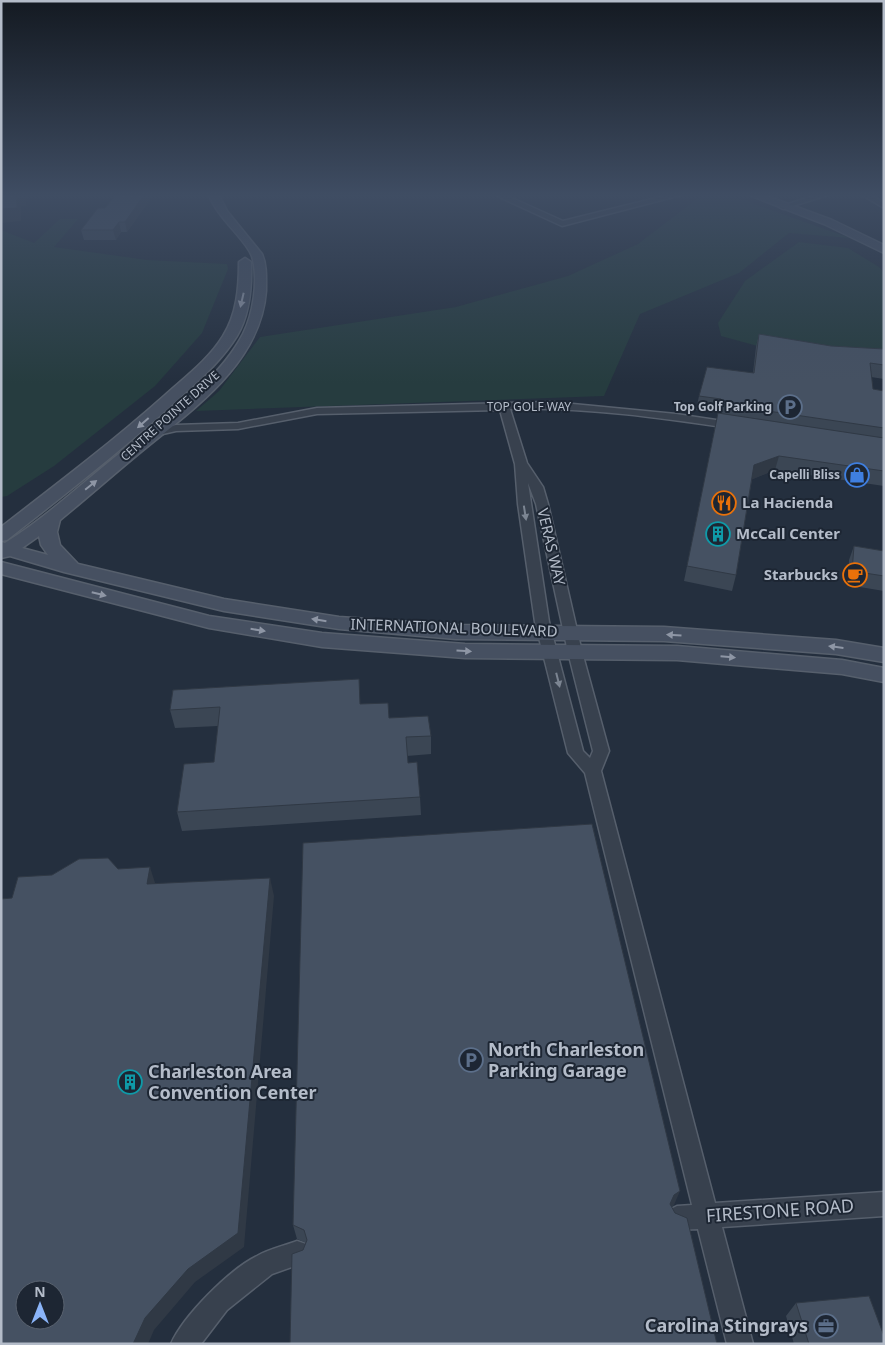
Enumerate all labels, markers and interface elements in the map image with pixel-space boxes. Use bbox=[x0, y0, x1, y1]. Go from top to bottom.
one-way arrow bbox=[238, 292, 246, 307]
street label: CENTRE POINTE DRIVE bbox=[117, 367, 223, 465]
parking icon: Top Golf Parking bbox=[777, 394, 803, 420]
street label: TOP GOLF WAY bbox=[487, 398, 571, 415]
place label: Top Golf Parking bbox=[674, 398, 772, 415]
one-way arrow bbox=[137, 417, 149, 429]
shop icon: Capelli Bliss bbox=[844, 462, 870, 488]
place label: Capelli Bliss bbox=[769, 466, 840, 483]
one-way arrow bbox=[85, 480, 97, 491]
restaurant icon: La Hacienda bbox=[711, 490, 737, 516]
place label: La Hacienda bbox=[742, 492, 833, 512]
one-way arrow bbox=[522, 505, 530, 521]
street label: VERAS WAY bbox=[533, 506, 571, 588]
building icon: McCall Center bbox=[705, 521, 731, 547]
place label: McCall Center bbox=[736, 523, 840, 543]
cafe icon: Starbucks bbox=[842, 562, 868, 588]
place label: Starbucks bbox=[764, 564, 838, 584]
one-way arrow bbox=[92, 590, 107, 598]
street label: INTERNATIONAL BOULEVARD bbox=[350, 613, 558, 641]
one-way arrow bbox=[311, 616, 327, 624]
one-way arrow bbox=[250, 626, 266, 634]
one-way arrow bbox=[665, 630, 681, 638]
one-way arrow bbox=[827, 643, 843, 651]
one-way arrow bbox=[457, 647, 473, 655]
one-way arrow bbox=[721, 654, 737, 662]
one-way arrow bbox=[554, 672, 562, 687]
place label: North Charleston Parking Garage bbox=[488, 1037, 644, 1082]
parking icon: North Charleston Parking Garage bbox=[458, 1047, 484, 1073]
place label: Charleston Area Convention Center bbox=[148, 1059, 317, 1104]
building icon: Charleston Area Convention Center bbox=[117, 1069, 143, 1095]
street label: FIRESTONE ROAD bbox=[705, 1193, 855, 1227]
north arrow bbox=[15, 1280, 65, 1330]
text: N bbox=[34, 1282, 46, 1301]
place label: Carolina Stingrays bbox=[645, 1313, 808, 1337]
office icon: Carolina Stingrays bbox=[813, 1313, 839, 1339]

